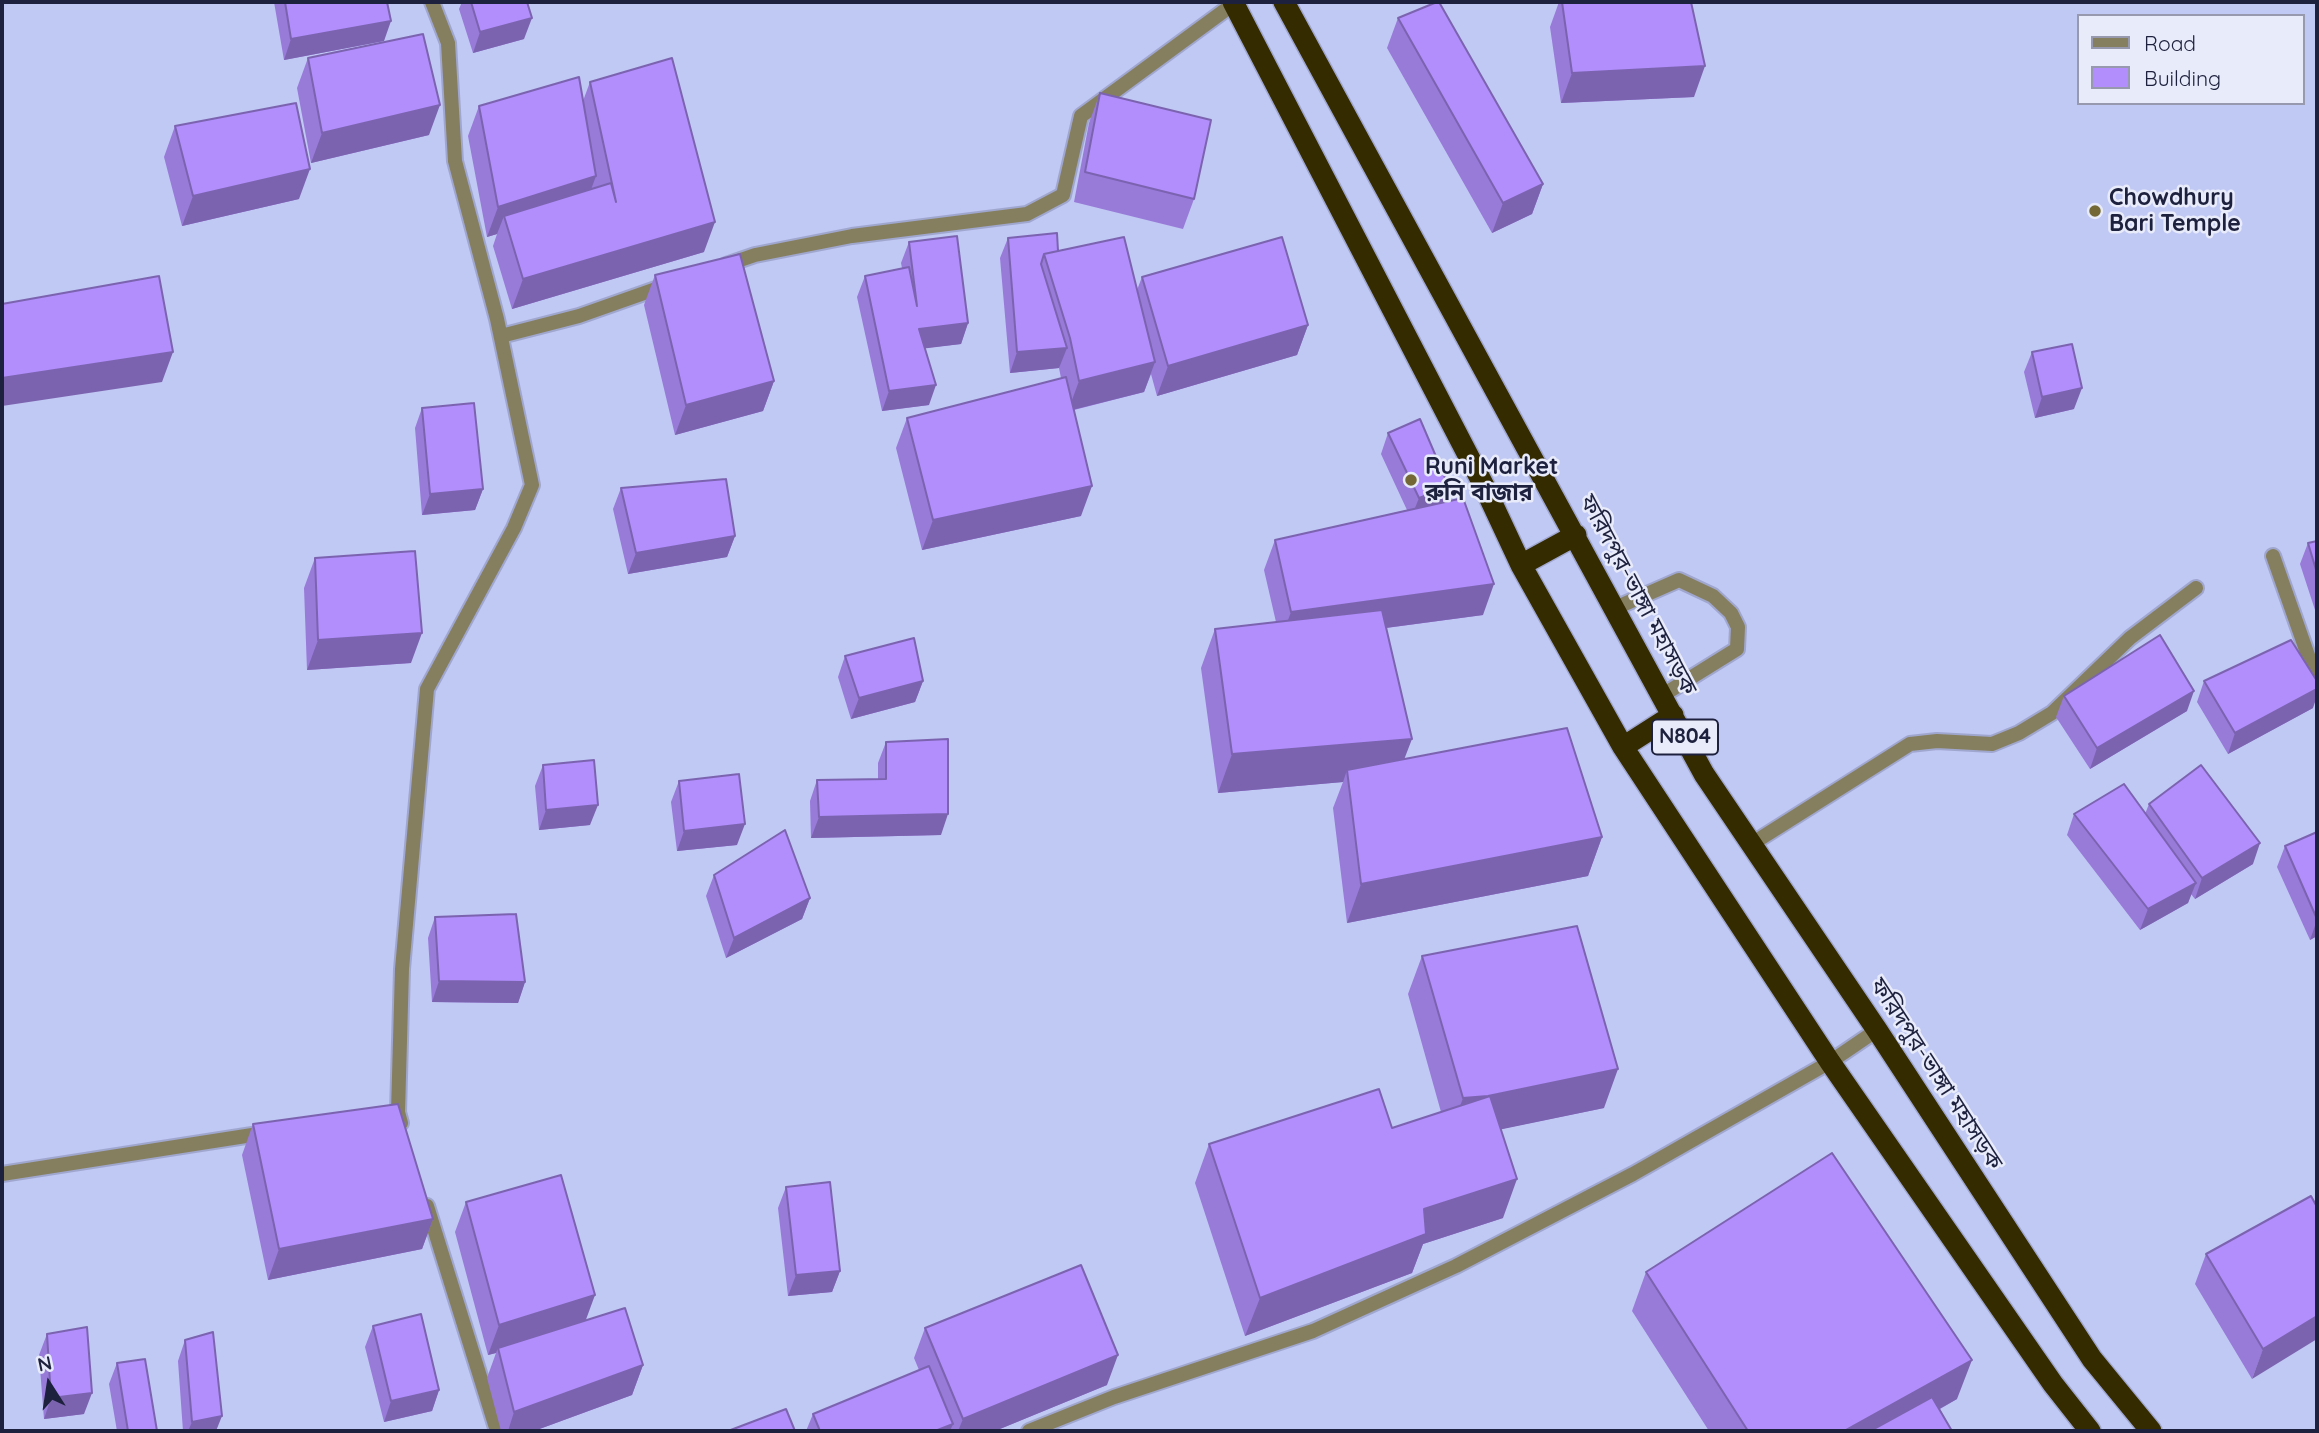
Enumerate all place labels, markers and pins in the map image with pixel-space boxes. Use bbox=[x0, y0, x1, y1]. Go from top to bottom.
place label: Chowdhury Bari Temple bbox=[2109, 184, 2241, 238]
marker: Chowdhury Bari Temple bbox=[2087, 203, 2103, 219]
place label: Runi Market রুনি বাজার bbox=[1425, 453, 1558, 507]
marker: Runi Market রুনি বাজার bbox=[1403, 472, 1419, 488]

